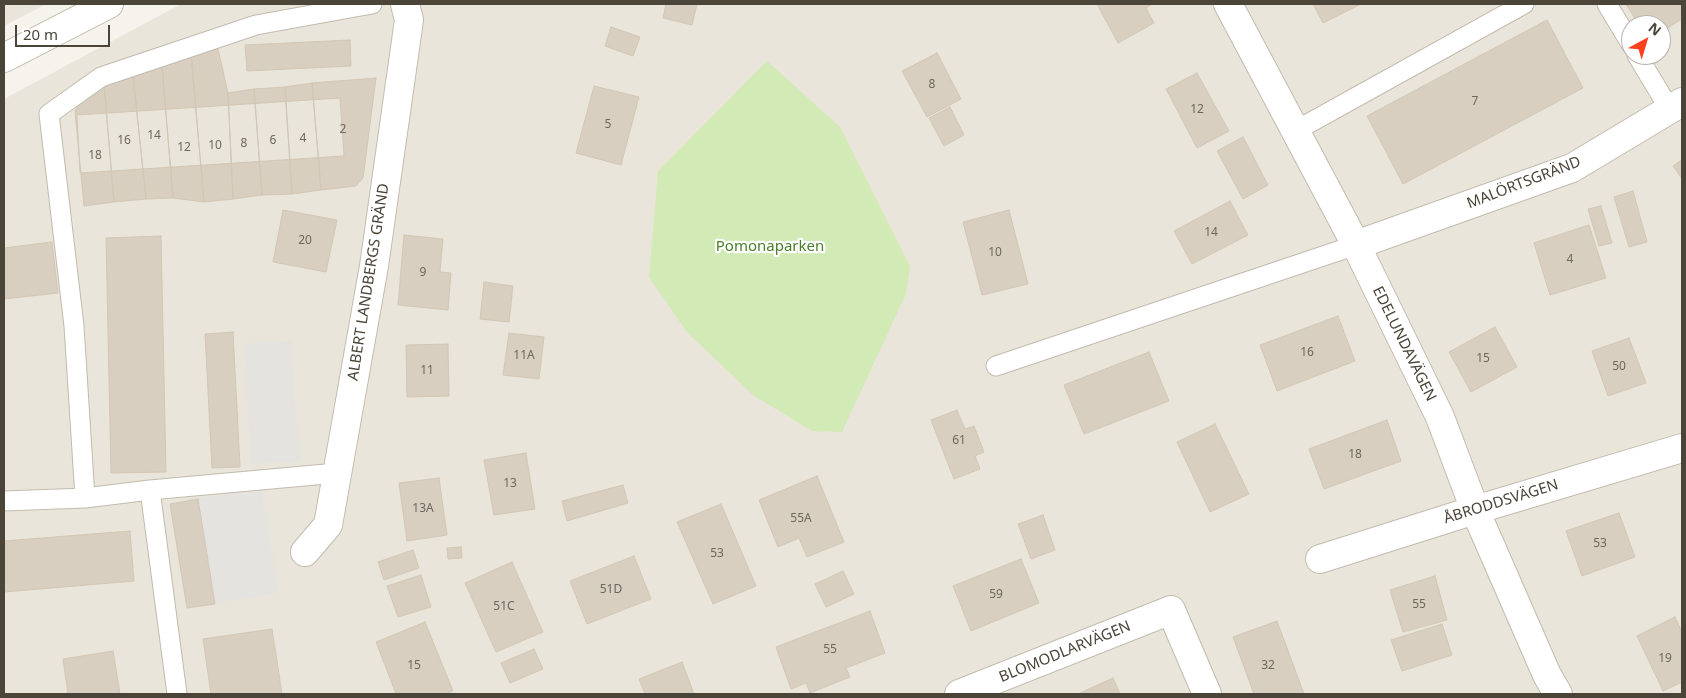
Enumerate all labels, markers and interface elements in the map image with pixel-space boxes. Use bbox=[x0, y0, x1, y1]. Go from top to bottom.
scale bar bbox=[18, 15, 112, 47]
north arrow bbox=[1621, 15, 1671, 65]
text: N bbox=[1645, 18, 1666, 40]
text: 20 m bbox=[23, 24, 58, 44]
house number: 8 bbox=[929, 78, 935, 92]
house number: 7 bbox=[1472, 95, 1478, 109]
house number: 12 bbox=[1190, 103, 1204, 117]
house number: 5 bbox=[605, 118, 611, 132]
house number: 2 bbox=[340, 123, 346, 137]
house number: 14 bbox=[147, 129, 161, 143]
house number: 4 bbox=[300, 132, 306, 146]
house number: 16 bbox=[117, 134, 131, 148]
house number: 6 bbox=[270, 134, 276, 148]
house number: 8 bbox=[241, 137, 247, 151]
house number: 10 bbox=[208, 139, 222, 153]
house number: 12 bbox=[177, 141, 191, 155]
house number: 18 bbox=[88, 149, 102, 163]
street label: MALÖRTSGRÄND bbox=[1465, 153, 1583, 213]
street label: ALBERT LANDBERGS GRÄND bbox=[345, 182, 393, 382]
house number: 14 bbox=[1204, 226, 1218, 240]
house number: 20 bbox=[298, 234, 312, 248]
park label: Pomonaparken bbox=[716, 238, 824, 256]
house number: 10 bbox=[988, 246, 1002, 260]
house number: 4 bbox=[1567, 253, 1573, 267]
house number: 9 bbox=[420, 266, 426, 280]
street label: EDELUNDAVÄGEN bbox=[1368, 284, 1440, 404]
house number: 16 bbox=[1300, 346, 1314, 360]
house number: 11A bbox=[513, 349, 535, 363]
house number: 15 bbox=[1476, 352, 1490, 366]
house number: 50 bbox=[1612, 360, 1626, 374]
house number: 11 bbox=[420, 364, 434, 378]
house number: 61 bbox=[952, 434, 966, 448]
house number: 18 bbox=[1348, 448, 1362, 462]
street label: ÅBRODDSVÄGEN bbox=[1442, 476, 1560, 528]
house number: 13 bbox=[503, 477, 517, 491]
house number: 13A bbox=[412, 502, 434, 516]
house number: 55A bbox=[790, 512, 812, 526]
house number: 53 bbox=[1593, 537, 1607, 551]
house number: 53 bbox=[710, 547, 724, 561]
house number: 51D bbox=[600, 583, 622, 597]
house number: 59 bbox=[989, 588, 1003, 602]
house number: 55 bbox=[1412, 598, 1426, 612]
house number: 51C bbox=[493, 600, 515, 614]
street label: BLOMODLARVÄGEN bbox=[997, 617, 1133, 687]
house number: 55 bbox=[823, 643, 837, 657]
house number: 19 bbox=[1658, 652, 1672, 666]
house number: 15 bbox=[407, 659, 421, 673]
house number: 32 bbox=[1261, 659, 1275, 673]

